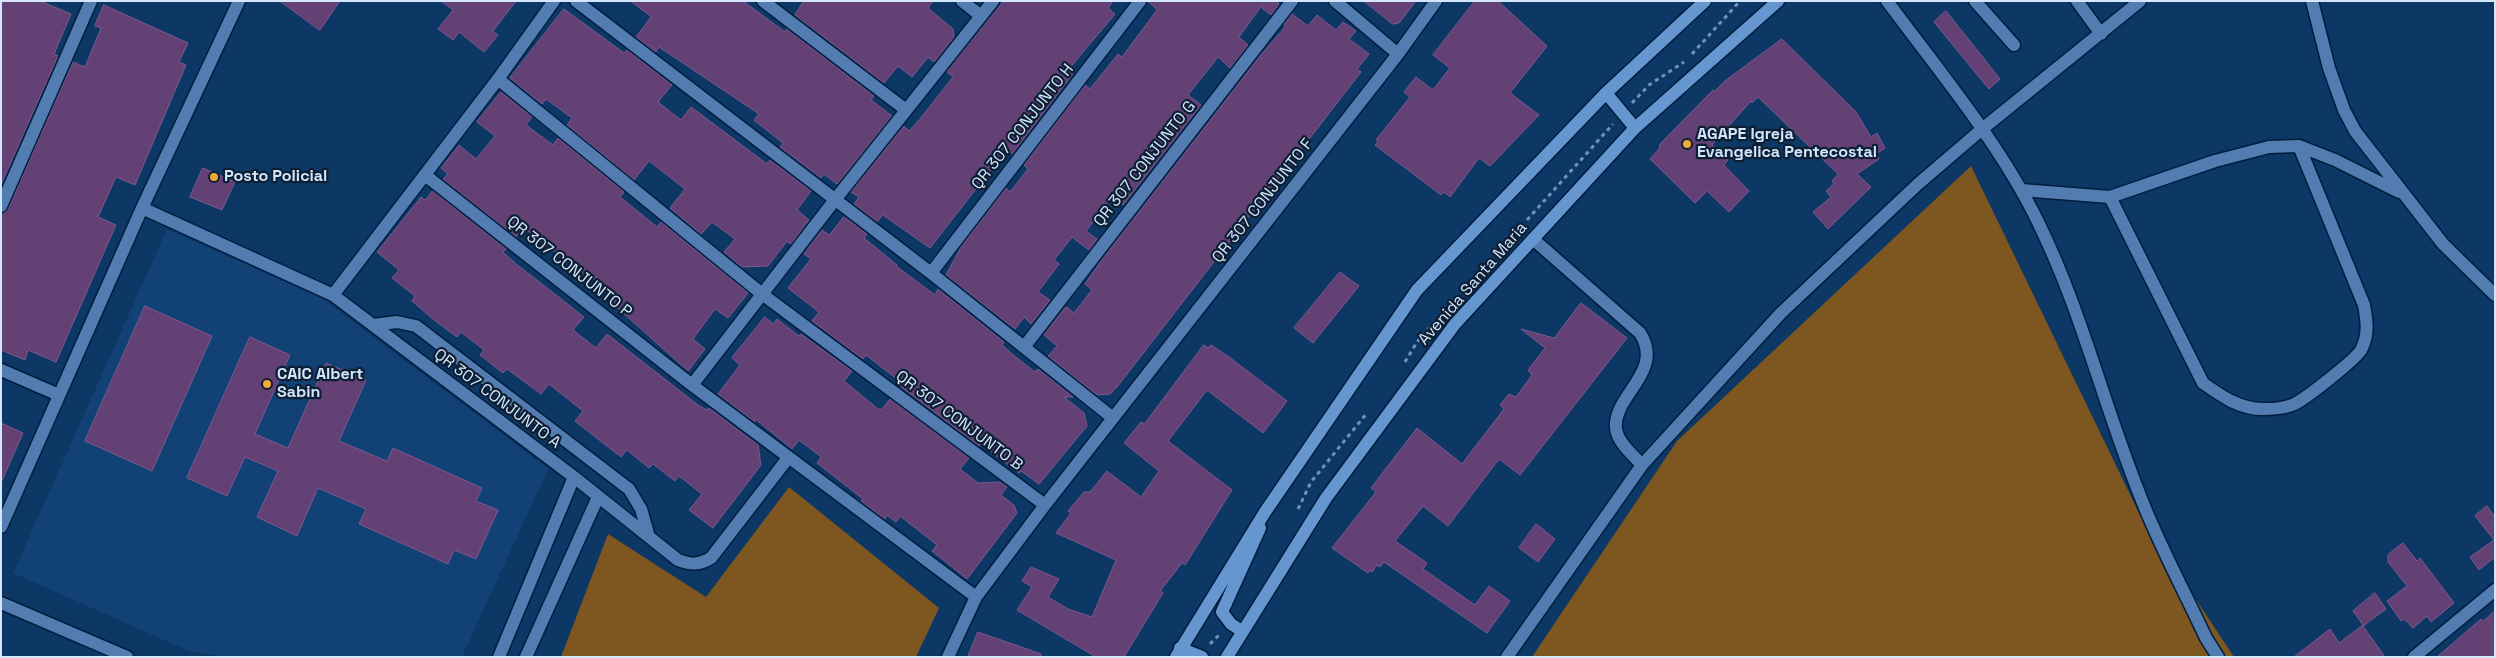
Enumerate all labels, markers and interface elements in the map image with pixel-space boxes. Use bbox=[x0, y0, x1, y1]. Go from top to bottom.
street label: QR 307 CONJUNTO H bbox=[968, 60, 1078, 194]
street label: QR 307 CONJUNTO G bbox=[1090, 97, 1200, 231]
place label: AGAPE Igreja Evangelica Pentecostal bbox=[1697, 125, 1877, 163]
street label: QR 307 CONJUNTO F bbox=[1209, 135, 1317, 267]
marker: AGAPE Igreja Evangelica Pentecostal bbox=[1681, 138, 1693, 150]
place label: Posto Policial bbox=[224, 167, 327, 187]
marker: Posto Policial bbox=[208, 171, 220, 183]
street label: QR 307 CONJUNTO P bbox=[503, 212, 635, 322]
street label: Avenida Santa Maria bbox=[1414, 219, 1532, 349]
street label: QR 307 CONJUNTO A bbox=[430, 345, 564, 453]
place label: CAIC Albert Sabin bbox=[277, 365, 363, 403]
street label: QR 307 CONJUNTO B bbox=[892, 367, 1026, 475]
marker: CAIC Albert Sabin bbox=[261, 378, 273, 390]

